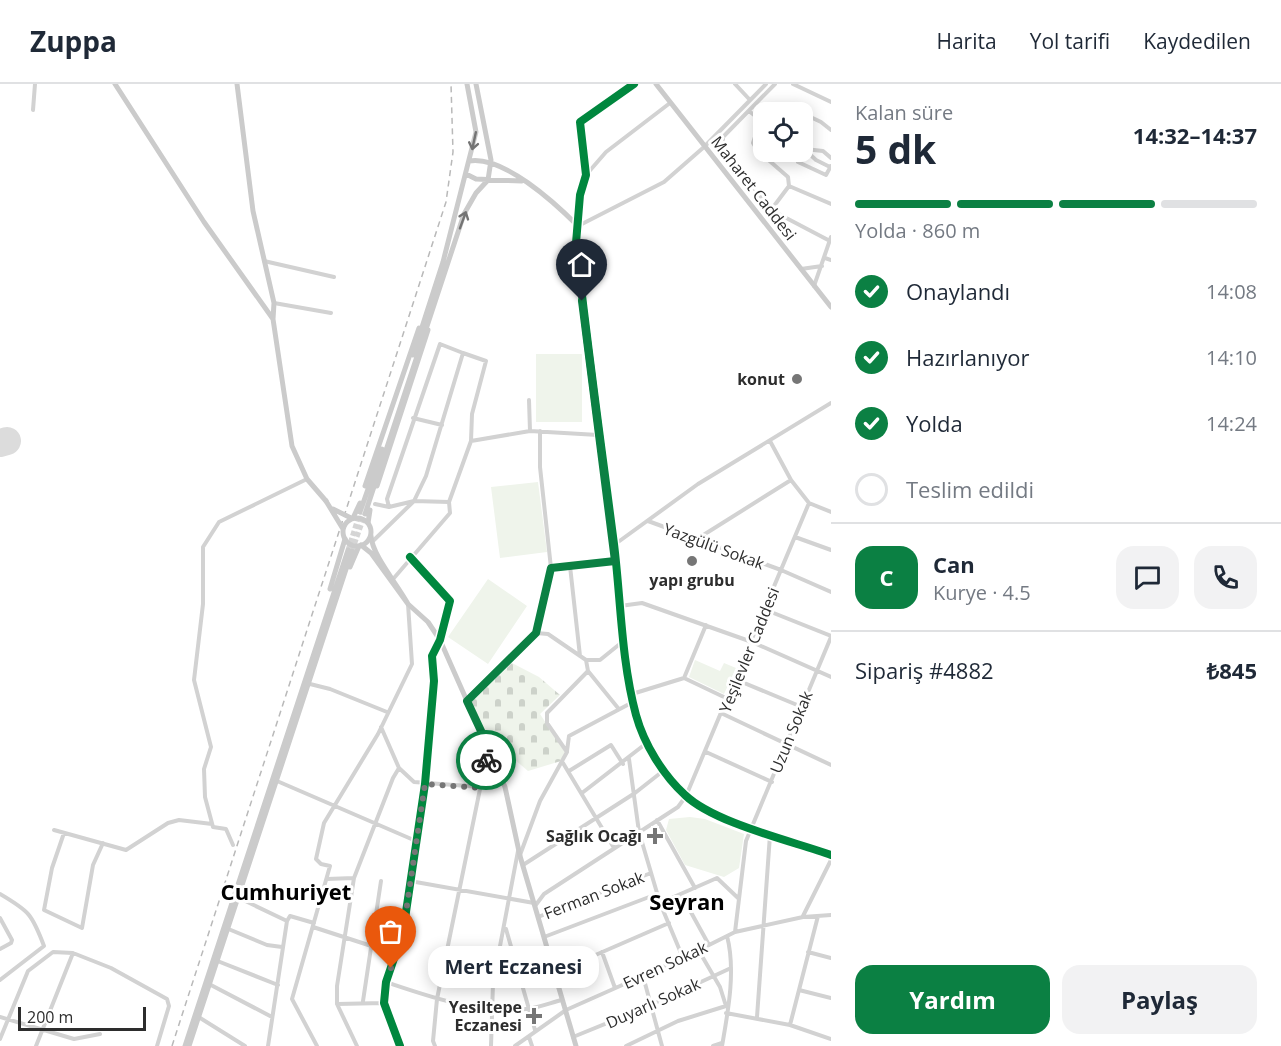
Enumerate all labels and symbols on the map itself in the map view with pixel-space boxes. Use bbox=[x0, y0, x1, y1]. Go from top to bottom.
street label: Maharet Caddesi bbox=[706, 131, 802, 245]
one-way arrow bbox=[467, 132, 479, 151]
one-way arrow bbox=[458, 211, 469, 229]
pin bbox=[556, 239, 607, 301]
place label: konut bbox=[737, 368, 785, 390]
marker: konut bbox=[790, 372, 804, 386]
street label: Yazgülü Sokak bbox=[660, 518, 768, 575]
marker: yapı grubu bbox=[685, 554, 699, 568]
place label: yapı grubu bbox=[649, 569, 735, 591]
street label: Yeşilevler Caddesi bbox=[714, 584, 784, 716]
street label: Uzun Sokak bbox=[764, 687, 818, 776]
courier bbox=[456, 730, 516, 790]
place label: Sağlık Ocağı bbox=[546, 825, 642, 847]
marker: Sağlık Ocağı bbox=[646, 827, 664, 845]
street label: Ferman Sokak bbox=[541, 866, 648, 924]
district label: Cumhuriyet bbox=[221, 876, 351, 906]
district label: Seyran bbox=[649, 886, 725, 916]
pin bbox=[365, 906, 416, 968]
street label: Evren Sokak bbox=[619, 936, 711, 994]
callout: Mert Eczanesi bbox=[427, 947, 598, 989]
street label: Duyarlı Sokak bbox=[602, 972, 704, 1034]
place label: Yesiltepe Eczanesi bbox=[449, 996, 522, 1036]
scale bar bbox=[18, 1004, 146, 1032]
marker: Yesiltepe Eczanesi bbox=[527, 1009, 541, 1023]

